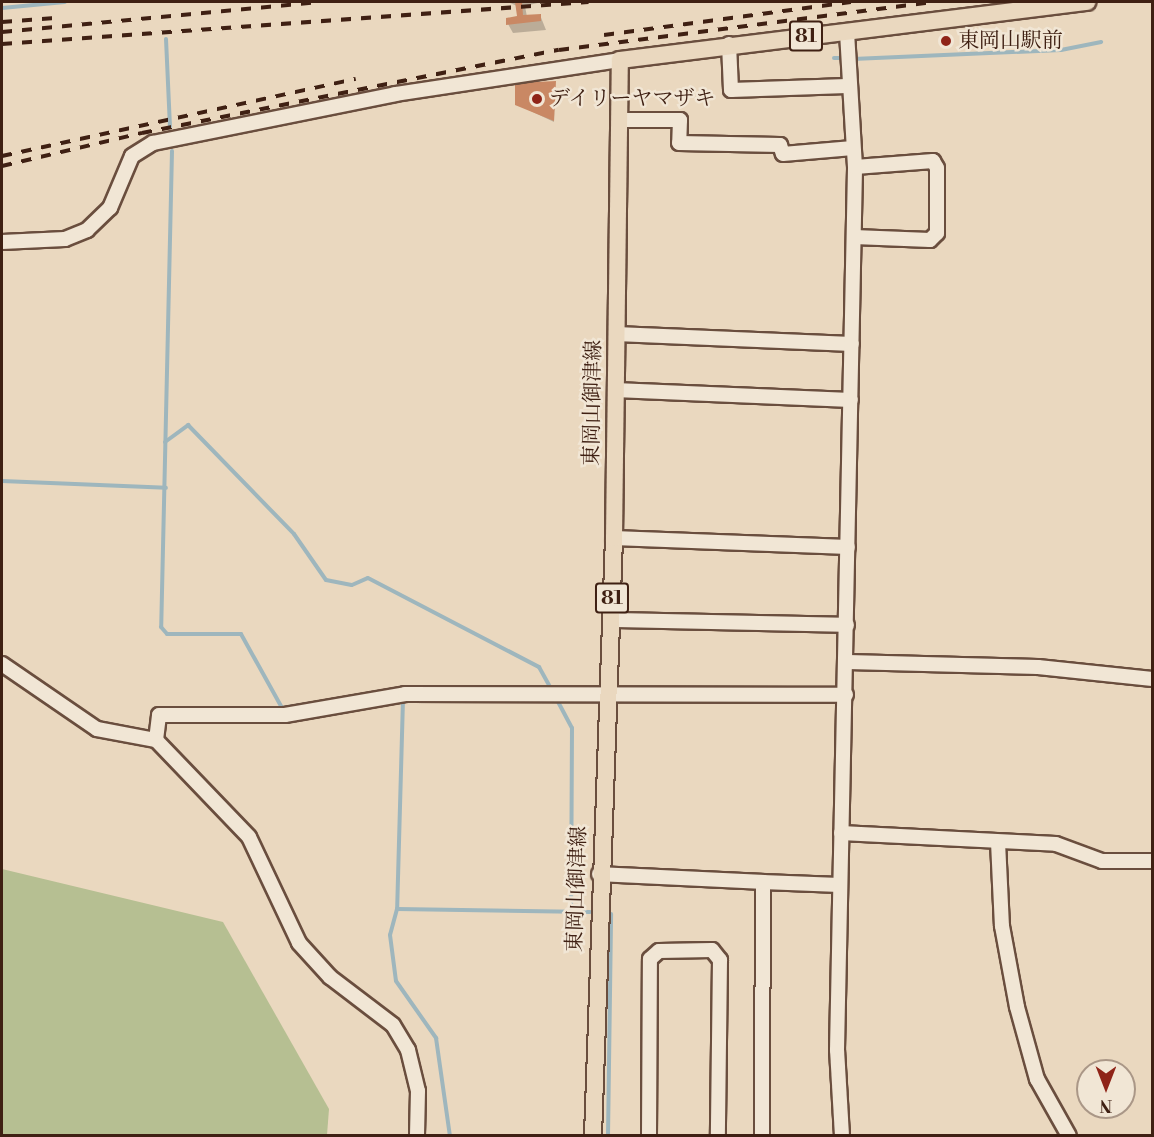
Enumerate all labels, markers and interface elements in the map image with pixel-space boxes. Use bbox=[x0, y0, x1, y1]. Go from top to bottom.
road number: 81 bbox=[788, 19, 824, 53]
place label: 東岡山駅前 bbox=[958, 28, 1063, 54]
marker: 東岡山駅前 bbox=[939, 34, 953, 48]
place label: デイリーヤマザキ bbox=[549, 86, 717, 112]
marker: デイリーヤマザキ bbox=[530, 92, 544, 106]
street label: 東岡山御津線 bbox=[579, 340, 607, 466]
road number: 81 bbox=[594, 581, 630, 615]
street label: 東岡山御津線 bbox=[562, 826, 592, 952]
north arrow bbox=[1076, 1059, 1136, 1119]
text: N bbox=[1100, 1095, 1112, 1115]

